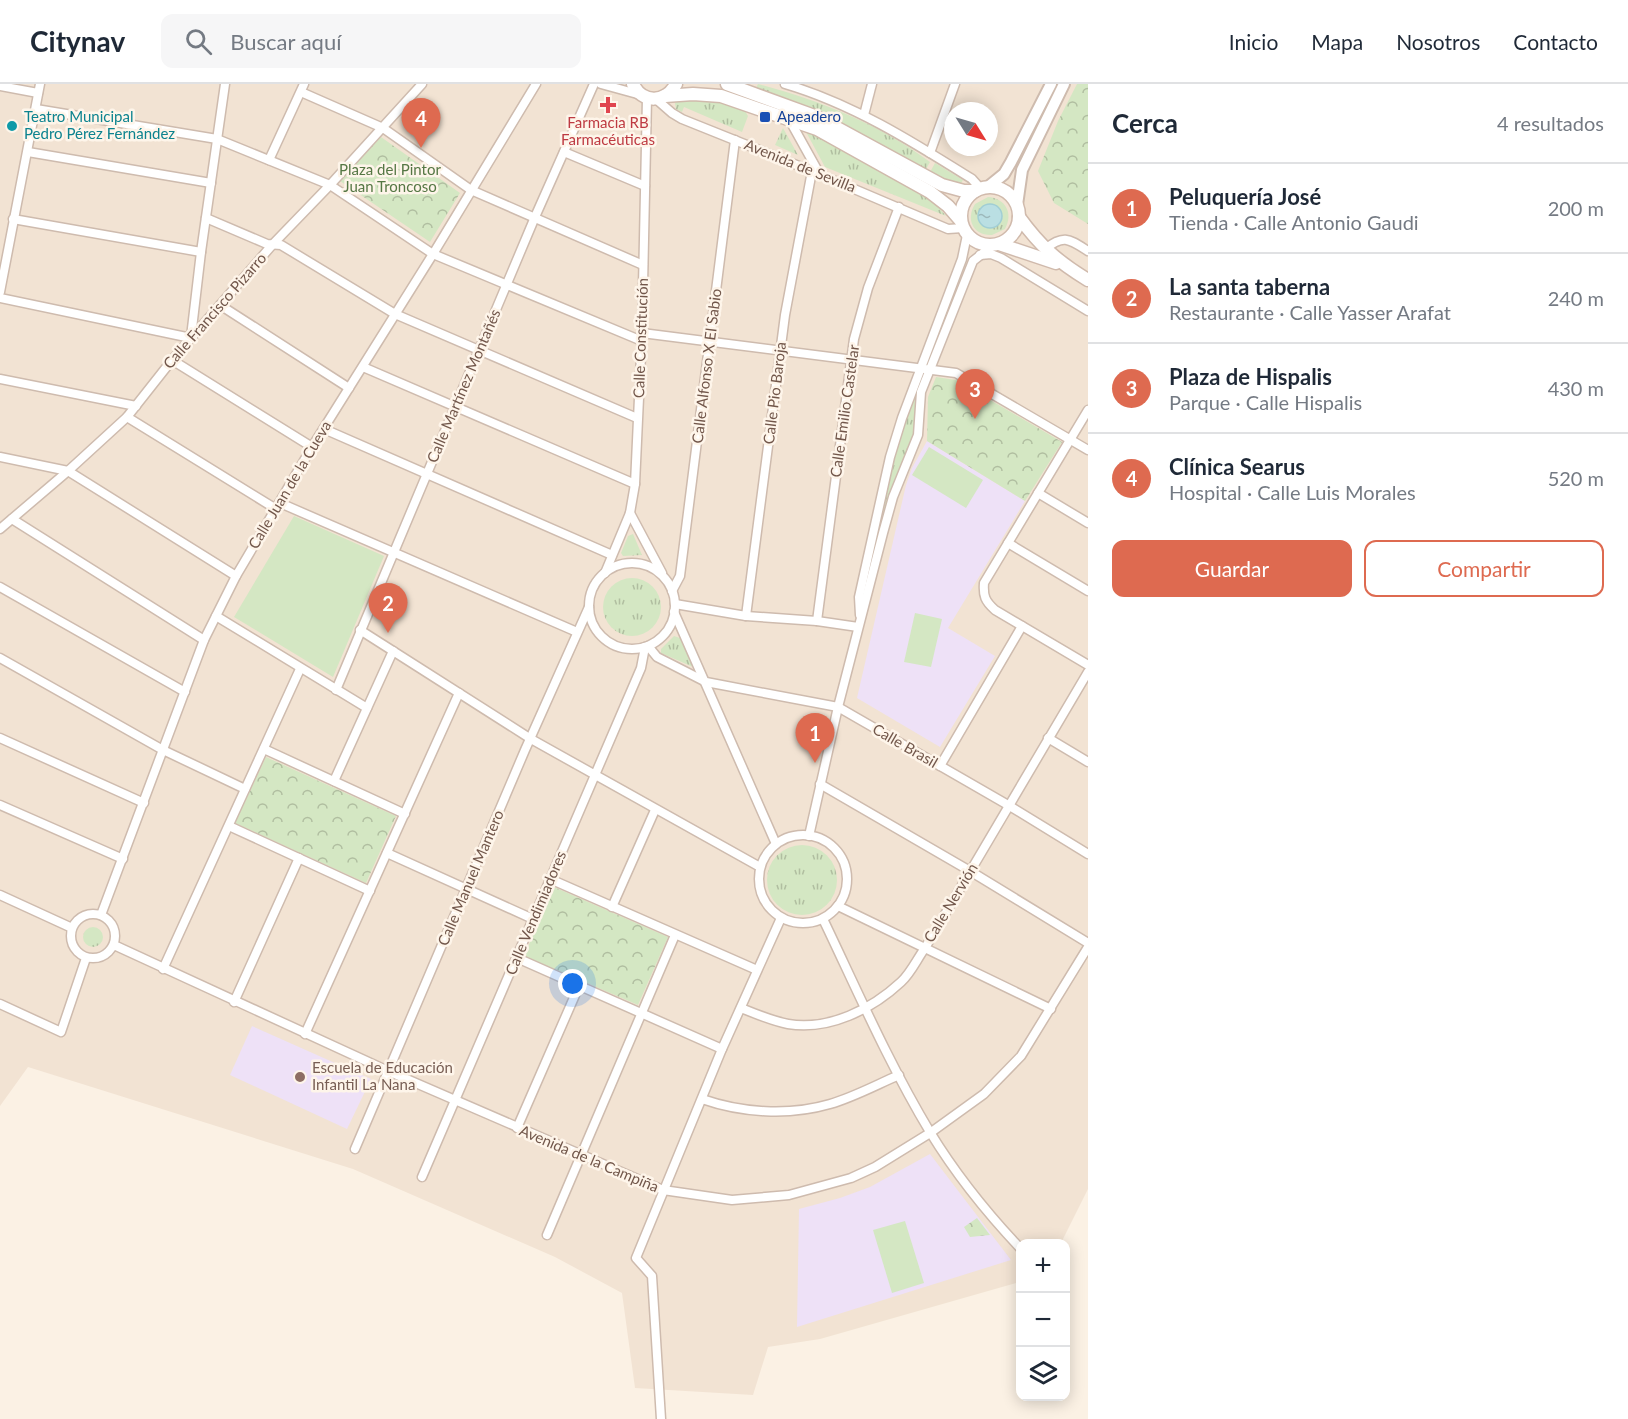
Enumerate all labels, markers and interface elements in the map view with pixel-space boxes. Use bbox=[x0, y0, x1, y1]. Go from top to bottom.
search box bbox=[161, 14, 581, 68]
text: Citynav bbox=[30, 24, 125, 58]
icon: search bbox=[182, 25, 215, 58]
text: Buscar aquí bbox=[230, 28, 341, 55]
text: Inicio bbox=[1229, 29, 1278, 54]
text: Mapa bbox=[1311, 29, 1363, 54]
text: Nosotros bbox=[1396, 29, 1480, 54]
text: Contacto bbox=[1513, 29, 1598, 54]
pin: 4 bbox=[402, 98, 440, 148]
marker: Farmacia RB Farmacéuticas bbox=[601, 98, 615, 112]
north arrow bbox=[944, 102, 998, 156]
place label: Teatro Municipal Pedro Pérez Fernández bbox=[24, 107, 175, 142]
place label: Apeadero bbox=[777, 107, 841, 125]
text: Cerca bbox=[1112, 107, 1178, 139]
marker: Apeadero bbox=[758, 110, 772, 124]
text: 4 resultados bbox=[1497, 111, 1604, 135]
place label: Farmacia RB Farmacéuticas bbox=[561, 113, 655, 148]
marker: Teatro Municipal Pedro Pérez Fernández bbox=[5, 119, 19, 133]
street label: Avenida de Sevilla bbox=[742, 135, 859, 196]
park label: Plaza del Pintor Juan Troncoso bbox=[339, 160, 441, 195]
text: Peluquería José bbox=[1169, 183, 1321, 210]
text: 1 bbox=[1126, 196, 1137, 220]
text: 200 m bbox=[1548, 196, 1604, 220]
text: Tienda · Calle Antonio Gaudi bbox=[1169, 210, 1419, 234]
street label: Calle Francisco Pizarro bbox=[159, 249, 270, 372]
text: La santa taberna bbox=[1169, 273, 1330, 300]
street label: Calle Constitución bbox=[629, 278, 651, 398]
text: 2 bbox=[1126, 286, 1137, 310]
text: 240 m bbox=[1548, 286, 1604, 310]
street label: Calle Alfonso X El Sabio bbox=[688, 287, 724, 444]
text: Restaurante · Calle Yasser Arafat bbox=[1169, 300, 1451, 324]
street label: Calle Martínez Montañés bbox=[423, 306, 504, 465]
street label: Calle Pio Baroja bbox=[759, 341, 789, 445]
street label: Calle Emilio Castelar bbox=[826, 343, 862, 478]
text: Plaza de Hispalis bbox=[1169, 363, 1332, 390]
pin: 3 bbox=[956, 370, 994, 419]
text: 3 bbox=[1126, 376, 1137, 400]
text: 430 m bbox=[1548, 376, 1604, 400]
text: Parque · Calle Hispalis bbox=[1169, 390, 1362, 414]
street label: Calle Juan de la Cueva bbox=[244, 417, 334, 552]
text: Clínica Searus bbox=[1169, 453, 1305, 480]
text: 4 bbox=[1126, 466, 1137, 490]
text: 520 m bbox=[1548, 466, 1604, 490]
text: Hospital · Calle Luis Morales bbox=[1169, 480, 1416, 504]
button: Guardar bbox=[1112, 540, 1352, 597]
button: Compartir bbox=[1364, 540, 1604, 597]
pin: 2 bbox=[368, 584, 408, 633]
pin: 1 bbox=[796, 714, 834, 763]
street label: Calle Brasil bbox=[870, 719, 941, 771]
street label: Calle Manuel Mantero bbox=[433, 807, 507, 948]
street label: Calle Vendimiadores bbox=[501, 848, 569, 977]
street label: Calle Nervión bbox=[919, 860, 981, 945]
your location bbox=[558, 969, 587, 998]
place label: Escuela de Educación Infantil La Nana bbox=[312, 1058, 453, 1093]
marker: Escuela de Educación Infantil La Nana bbox=[293, 1070, 307, 1084]
street label: Avenida de la Campiña bbox=[517, 1121, 662, 1196]
map controls bbox=[1016, 1239, 1070, 1401]
button: + bbox=[1016, 1239, 1070, 1293]
button: − bbox=[1016, 1293, 1070, 1347]
button: layers bbox=[1016, 1347, 1070, 1401]

